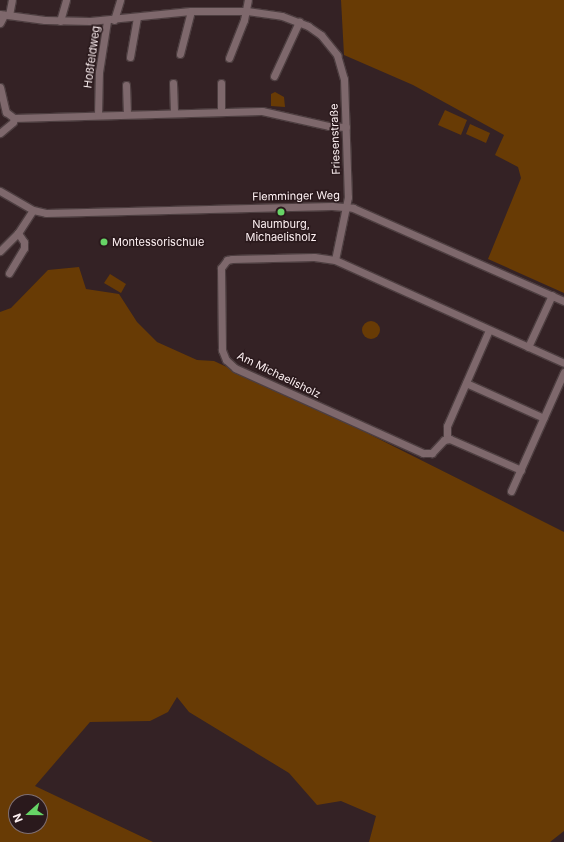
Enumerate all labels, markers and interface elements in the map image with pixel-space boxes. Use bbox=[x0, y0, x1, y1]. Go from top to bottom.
street label: Hoßfeldweg bbox=[81, 25, 103, 89]
street label: Friesenstraße bbox=[327, 103, 343, 175]
street label: Flemminger Weg bbox=[252, 189, 340, 203]
marker: Naumburg, Michaelisholz bbox=[276, 207, 286, 217]
place label: Naumburg, Michaelisholz bbox=[246, 218, 316, 244]
place label: Montessorischule bbox=[112, 235, 204, 249]
marker: Montessorischule bbox=[99, 237, 109, 247]
street label: Am Michaelisholz bbox=[235, 349, 323, 401]
north arrow bbox=[8, 794, 48, 834]
text: N bbox=[10, 812, 26, 824]

